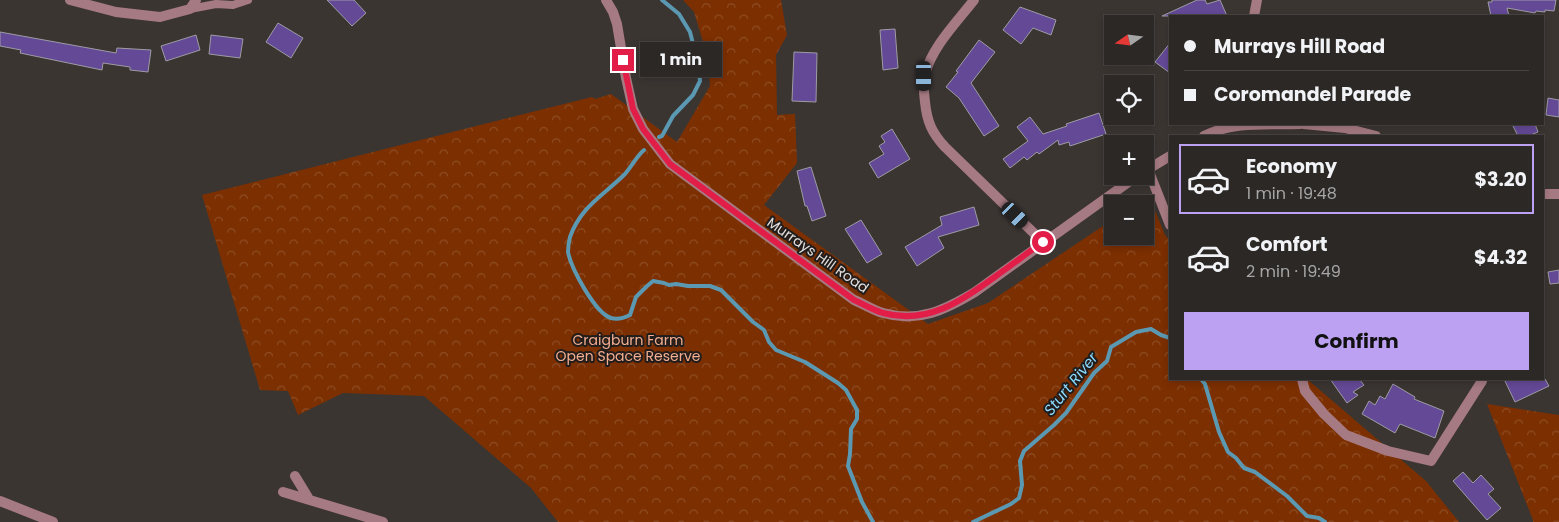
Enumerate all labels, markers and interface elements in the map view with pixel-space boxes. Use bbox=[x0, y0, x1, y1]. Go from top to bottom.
north arrow bbox=[1104, 15, 1154, 65]
map controls bbox=[1104, 15, 1154, 245]
text: Murrays Hill Road bbox=[1214, 33, 1385, 60]
callout: 1 min bbox=[640, 42, 723, 78]
text: 1 min bbox=[660, 48, 702, 71]
route end bbox=[612, 49, 634, 71]
car bbox=[916, 61, 931, 91]
button: locate bbox=[1104, 75, 1154, 125]
text: Coromandel Parade bbox=[1214, 81, 1411, 108]
button: + bbox=[1104, 135, 1154, 185]
text: Economy bbox=[1246, 153, 1337, 180]
icon: car bbox=[1186, 157, 1231, 202]
text: $3.20 bbox=[1474, 166, 1527, 193]
text: 1 min · 19:48 bbox=[1246, 182, 1337, 205]
button: − bbox=[1104, 195, 1154, 245]
car bbox=[998, 199, 1031, 231]
street label: Murrays Hill Road bbox=[763, 212, 873, 298]
route start bbox=[1032, 231, 1054, 253]
text: Comfort bbox=[1246, 231, 1328, 258]
icon: car bbox=[1186, 235, 1231, 280]
text: $4.32 bbox=[1474, 244, 1527, 271]
text: 2 min · 19:49 bbox=[1246, 260, 1341, 283]
button: Confirm bbox=[1184, 312, 1529, 370]
park label: Craigburn Farm Open Space Reserve bbox=[556, 330, 701, 366]
water label: Sturt River bbox=[1039, 347, 1103, 420]

